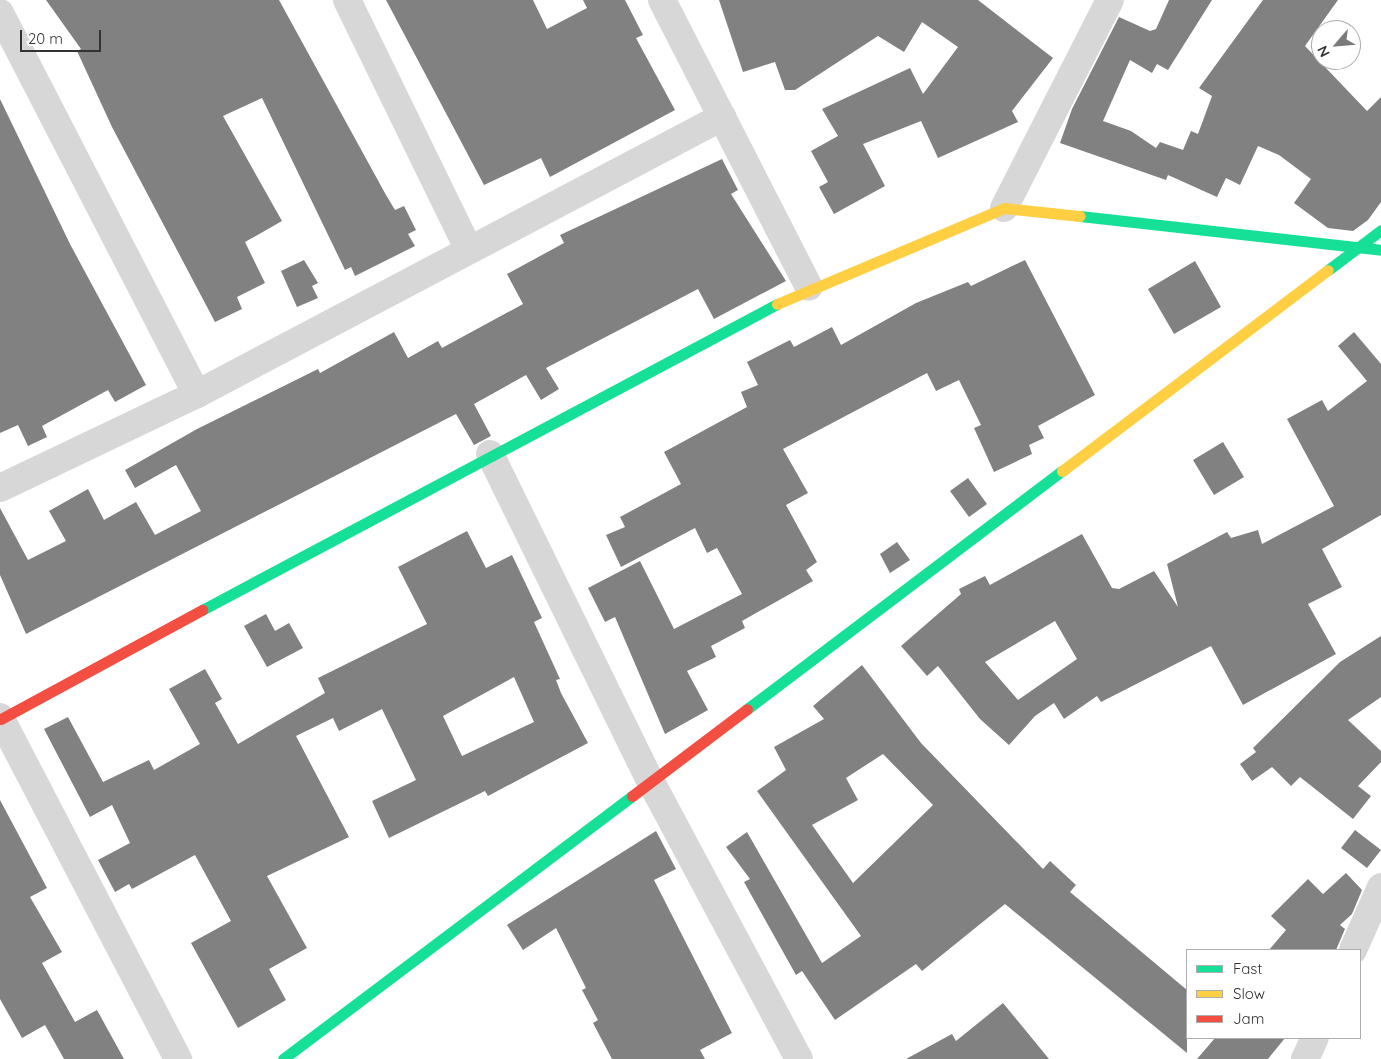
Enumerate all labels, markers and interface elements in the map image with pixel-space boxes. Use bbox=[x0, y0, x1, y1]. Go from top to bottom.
scale bar bbox=[22, 20, 104, 52]
north arrow bbox=[1311, 20, 1361, 70]
text: 20 m bbox=[28, 29, 63, 48]
text: N bbox=[1313, 43, 1334, 60]
legend bbox=[1186, 949, 1361, 1039]
text: Fast bbox=[1233, 959, 1262, 978]
text: Slow bbox=[1233, 984, 1265, 1003]
text: Jam bbox=[1233, 1009, 1264, 1028]

